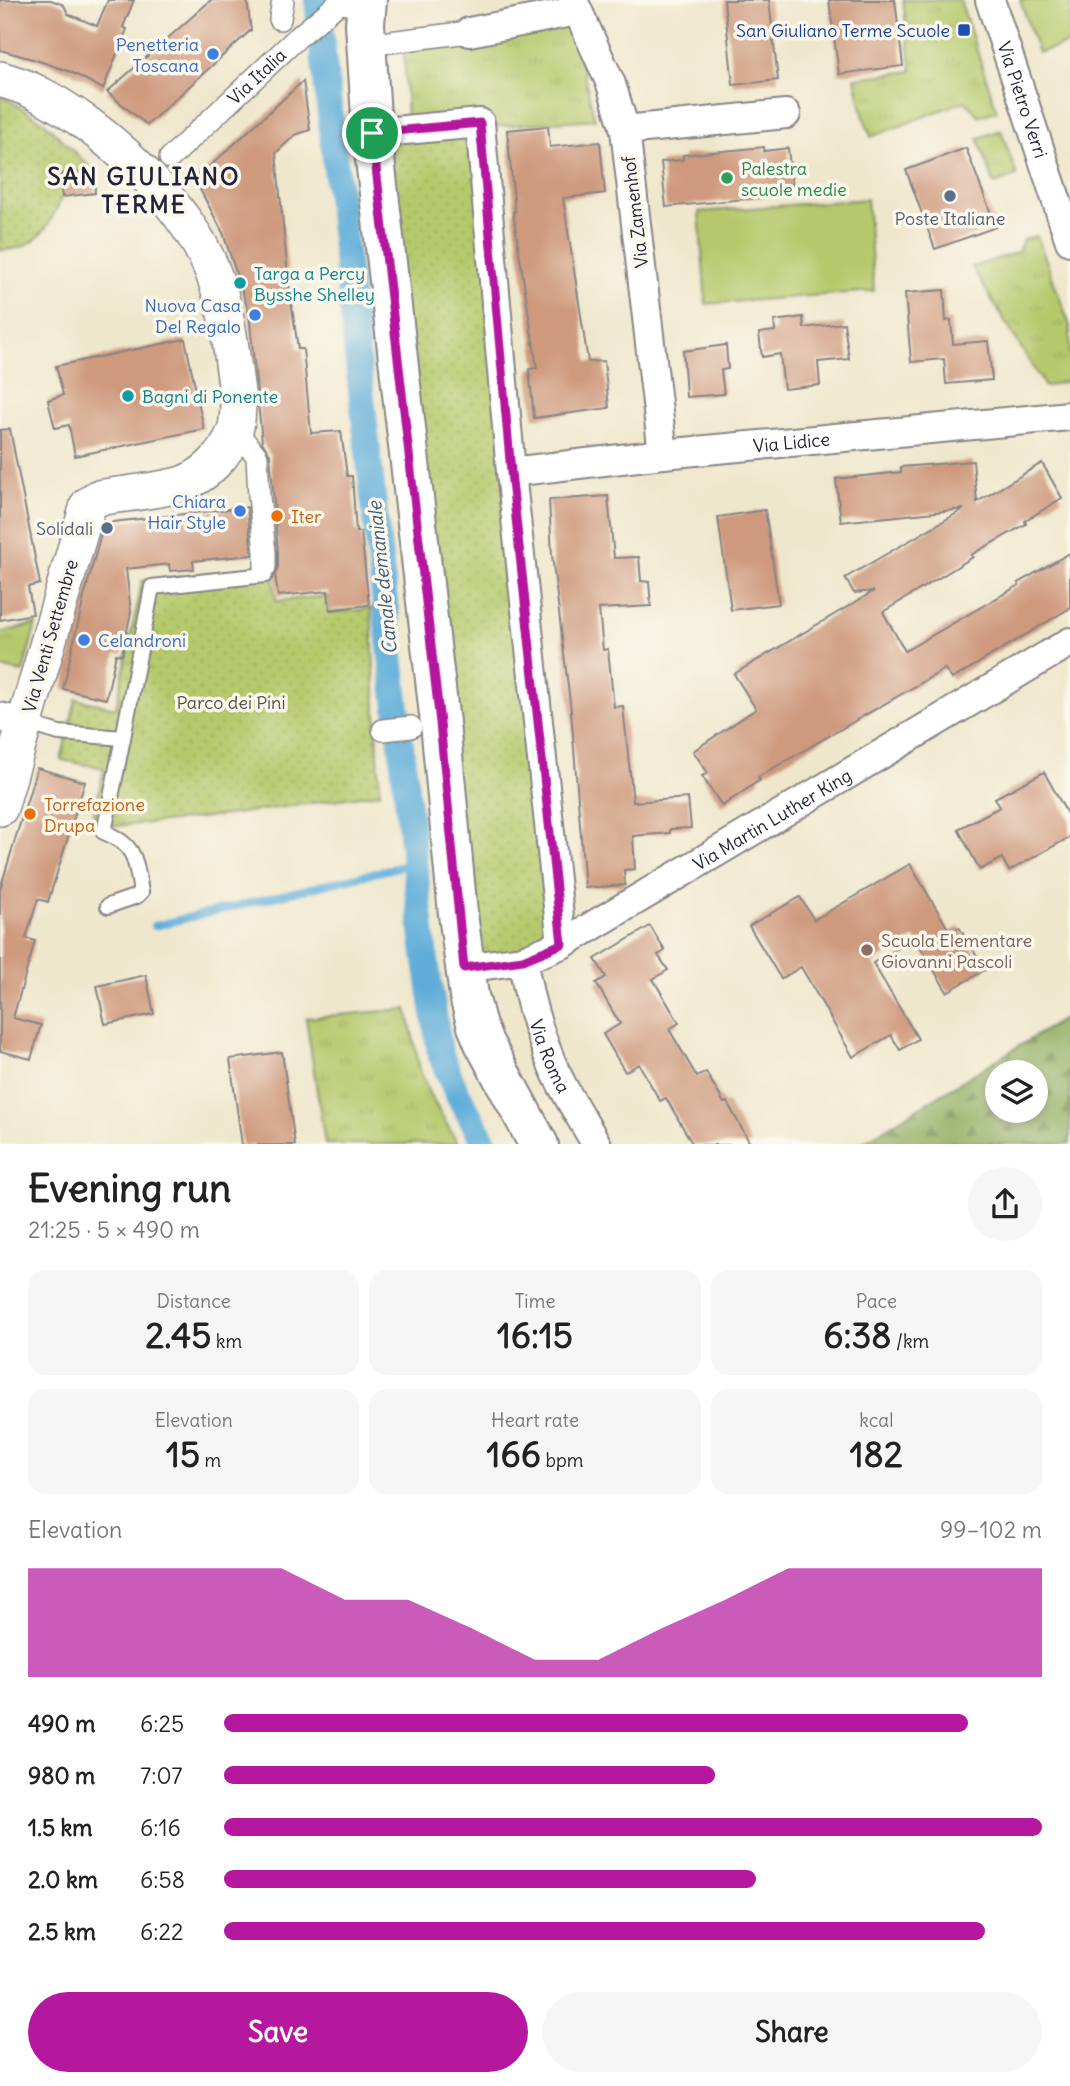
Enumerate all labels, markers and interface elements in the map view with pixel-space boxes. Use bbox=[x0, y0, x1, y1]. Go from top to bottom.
place label: San Giuliano Terme Scuole bbox=[736, 19, 950, 42]
marker: San Giuliano Terme Scuole bbox=[956, 22, 972, 38]
place label: Penetteria Toscana bbox=[116, 33, 199, 77]
street label: Via Pietro Verri bbox=[993, 39, 1053, 161]
street label: Via Italia bbox=[222, 43, 291, 109]
marker: Penetteria Toscana bbox=[205, 46, 221, 62]
pin bbox=[342, 103, 402, 163]
icon: arrive bbox=[353, 114, 391, 152]
street label: Via Zamenhof bbox=[617, 154, 653, 269]
place label: Palestra scuole medie bbox=[741, 157, 847, 201]
district label: SAN GIULIANO TERME bbox=[47, 161, 241, 219]
marker: Palestra scuole medie bbox=[719, 170, 735, 186]
marker: Poste Italiane bbox=[942, 188, 958, 204]
place label: Poste Italiane bbox=[895, 207, 1005, 230]
place label: Targa a Percy Bysshe Shelley bbox=[254, 262, 375, 306]
marker: Targa a Percy Bysshe Shelley bbox=[232, 275, 248, 291]
place label: Nuova Casa Del Regalo bbox=[145, 294, 241, 338]
marker: Nuova Casa Del Regalo bbox=[247, 307, 263, 323]
place label: Bagni di Ponente bbox=[142, 385, 278, 408]
marker: Bagni di Ponente bbox=[120, 388, 136, 404]
street label: Via Lidice bbox=[752, 427, 831, 457]
place label: Chiara Hair Style bbox=[147, 490, 226, 534]
water label: Canale demaniale bbox=[362, 499, 402, 656]
marker: Chiara Hair Style bbox=[232, 503, 248, 519]
place label: Iter bbox=[291, 505, 322, 528]
marker: Iter bbox=[269, 508, 285, 524]
place label: Solidali bbox=[36, 517, 93, 540]
marker: Solidali bbox=[99, 520, 115, 536]
street label: Via Venti Settembre bbox=[17, 557, 83, 715]
place label: Celandroni bbox=[98, 629, 186, 652]
marker: Celandroni bbox=[76, 632, 92, 648]
park label: Parco dei Pini bbox=[176, 691, 286, 714]
street label: Via Martin Luther King bbox=[689, 763, 855, 875]
place label: Torrefazione Drupa bbox=[44, 793, 145, 837]
marker: Torrefazione Drupa bbox=[22, 806, 38, 822]
place label: Scuola Elementare Giovanni Pascoli bbox=[881, 929, 1032, 973]
marker: Scuola Elementare Giovanni Pascoli bbox=[859, 942, 875, 958]
street label: Via Roma bbox=[525, 1016, 576, 1097]
map controls bbox=[985, 1060, 1048, 1123]
button: layers bbox=[985, 1060, 1048, 1123]
text: Evening run bbox=[28, 1165, 231, 1212]
button: share bbox=[968, 1167, 1042, 1241]
text: 21:25 · 5 × 490 m bbox=[28, 1215, 200, 1244]
text: Distance bbox=[157, 1289, 231, 1313]
text: Time bbox=[514, 1289, 556, 1313]
text: Pace bbox=[856, 1289, 897, 1313]
text: 2.45 bbox=[145, 1313, 211, 1357]
text: 16:15 bbox=[497, 1313, 573, 1357]
text: 6:38 bbox=[823, 1313, 892, 1357]
text: km bbox=[211, 1329, 242, 1353]
text: /km bbox=[892, 1329, 929, 1353]
text: Elevation bbox=[155, 1408, 233, 1432]
text: Heart rate bbox=[491, 1408, 579, 1432]
text: kcal bbox=[859, 1408, 893, 1432]
text: 15 bbox=[166, 1432, 200, 1476]
text: 166 bbox=[487, 1432, 541, 1476]
text: 182 bbox=[850, 1432, 903, 1476]
text: m bbox=[200, 1448, 221, 1472]
text: bpm bbox=[541, 1448, 583, 1472]
text: Elevation bbox=[28, 1515, 122, 1544]
text: 99–102 m bbox=[940, 1515, 1042, 1544]
text: 490 m bbox=[28, 1709, 95, 1738]
text: 6:25 bbox=[140, 1709, 184, 1738]
text: 980 m bbox=[28, 1761, 95, 1790]
text: 7:07 bbox=[140, 1761, 183, 1790]
text: 1.5 km bbox=[28, 1813, 93, 1842]
text: 6:16 bbox=[140, 1813, 181, 1842]
text: 2.0 km bbox=[28, 1865, 98, 1894]
text: 6:58 bbox=[140, 1865, 185, 1894]
text: 2.5 km bbox=[28, 1917, 96, 1946]
text: 6:22 bbox=[140, 1917, 184, 1946]
button: Save bbox=[28, 1992, 528, 2072]
button: Share bbox=[542, 1992, 1042, 2072]

